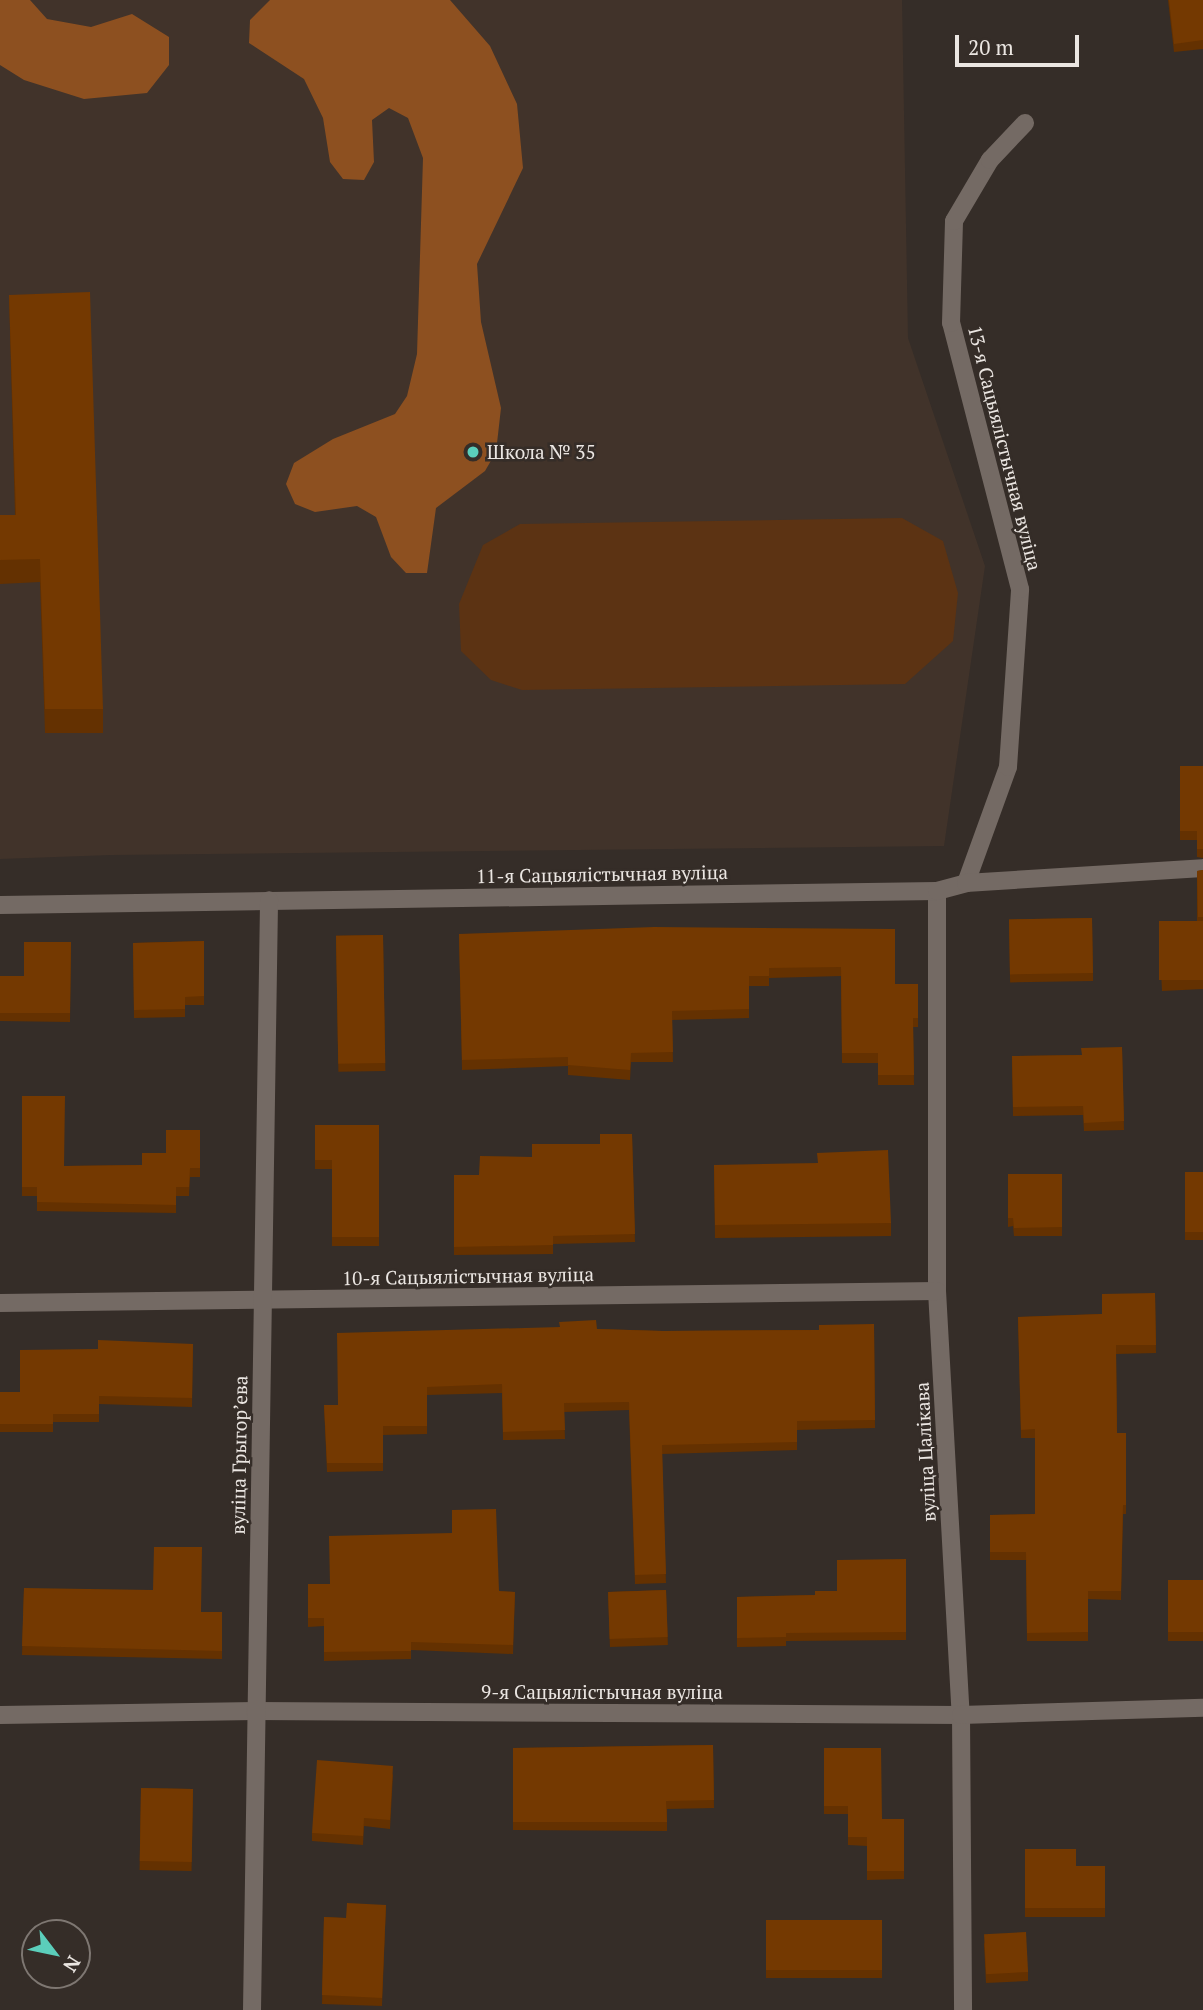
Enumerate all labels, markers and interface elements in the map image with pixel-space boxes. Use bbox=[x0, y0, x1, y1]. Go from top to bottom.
scale bar bbox=[958, 21, 1082, 65]
text: 20 m bbox=[968, 33, 1014, 61]
street label: 13-я Сацыялістычная вуліца bbox=[963, 323, 1047, 573]
place label: Школа № 35 bbox=[487, 441, 596, 463]
marker: Школа № 35 bbox=[465, 444, 481, 460]
street label: 11-я Сацыялістычная вуліца bbox=[476, 860, 728, 888]
street label: 10-я Сацыялістычная вуліца bbox=[342, 1262, 594, 1290]
street label: вуліца Грыгорʼева bbox=[226, 1375, 252, 1535]
street label: вуліца Цалікава bbox=[910, 1381, 940, 1523]
street label: 9-я Сацыялістычная вуліца bbox=[481, 1681, 723, 1703]
north arrow bbox=[21, 1919, 91, 1989]
text: N bbox=[58, 1952, 87, 1977]

